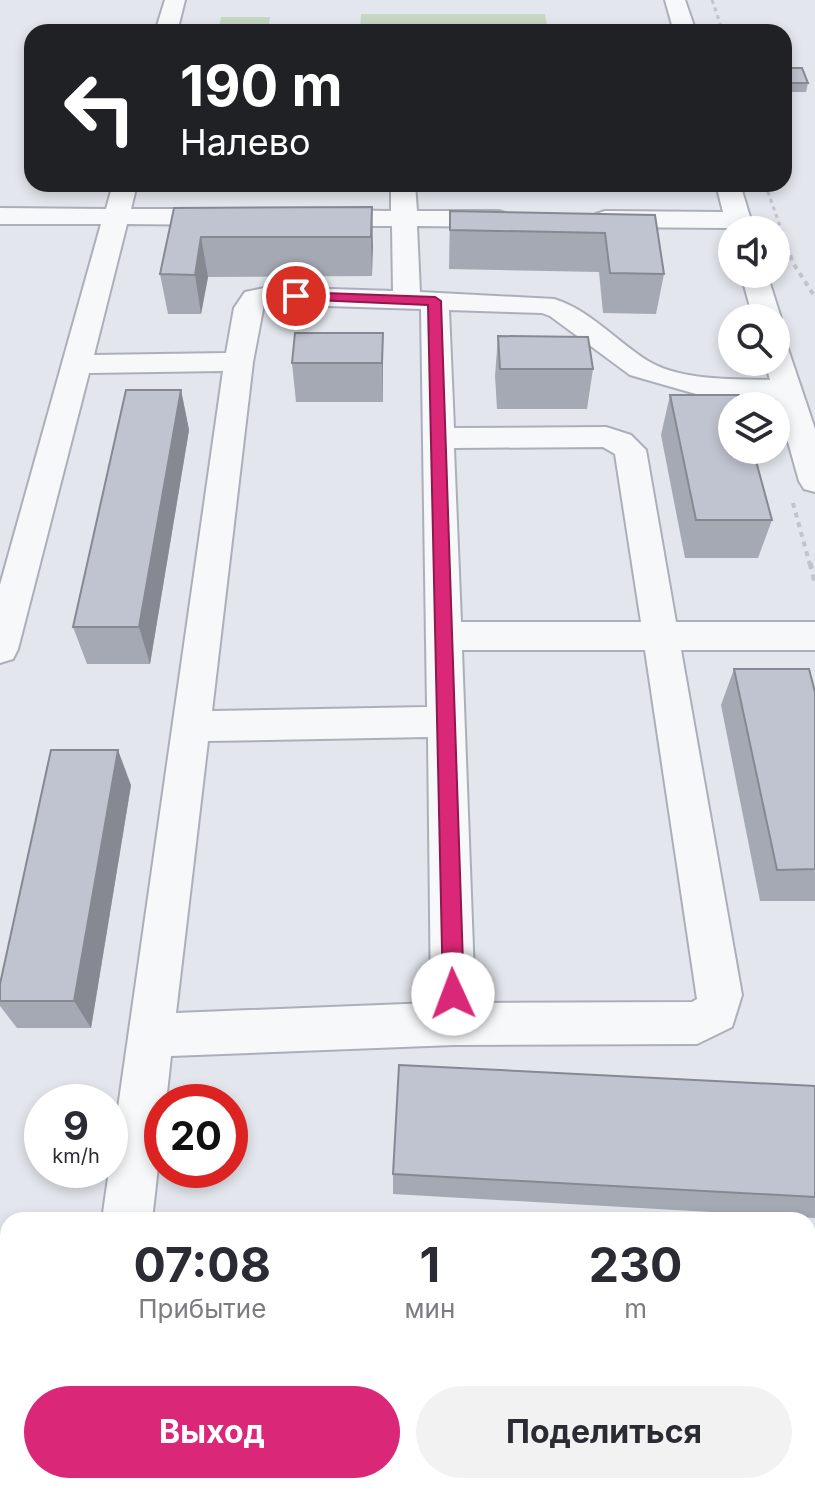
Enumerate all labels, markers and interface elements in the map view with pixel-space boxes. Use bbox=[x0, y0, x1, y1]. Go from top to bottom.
text: 190 m bbox=[180, 52, 343, 120]
icon: left bbox=[48, 56, 152, 160]
text: Налево bbox=[180, 120, 311, 164]
map controls bbox=[718, 216, 790, 464]
button: sound bbox=[718, 216, 790, 288]
pin bbox=[262, 262, 330, 330]
icon: arrive bbox=[274, 274, 318, 318]
button: search bbox=[718, 304, 790, 376]
button: layers bbox=[718, 392, 790, 464]
position arrow bbox=[411, 952, 495, 1036]
speed limit sign: 20 bbox=[144, 1084, 248, 1188]
text: 9 bbox=[63, 1101, 89, 1150]
text: km/h bbox=[52, 1144, 100, 1168]
text: 07:08 bbox=[134, 1235, 271, 1294]
text: 1 bbox=[420, 1235, 440, 1294]
text: 230 bbox=[589, 1235, 682, 1294]
text: Прибытие bbox=[138, 1293, 266, 1324]
text: мин bbox=[405, 1293, 455, 1324]
text: m bbox=[624, 1293, 647, 1324]
button: Выход bbox=[24, 1386, 400, 1478]
button: Поделиться bbox=[416, 1386, 792, 1478]

